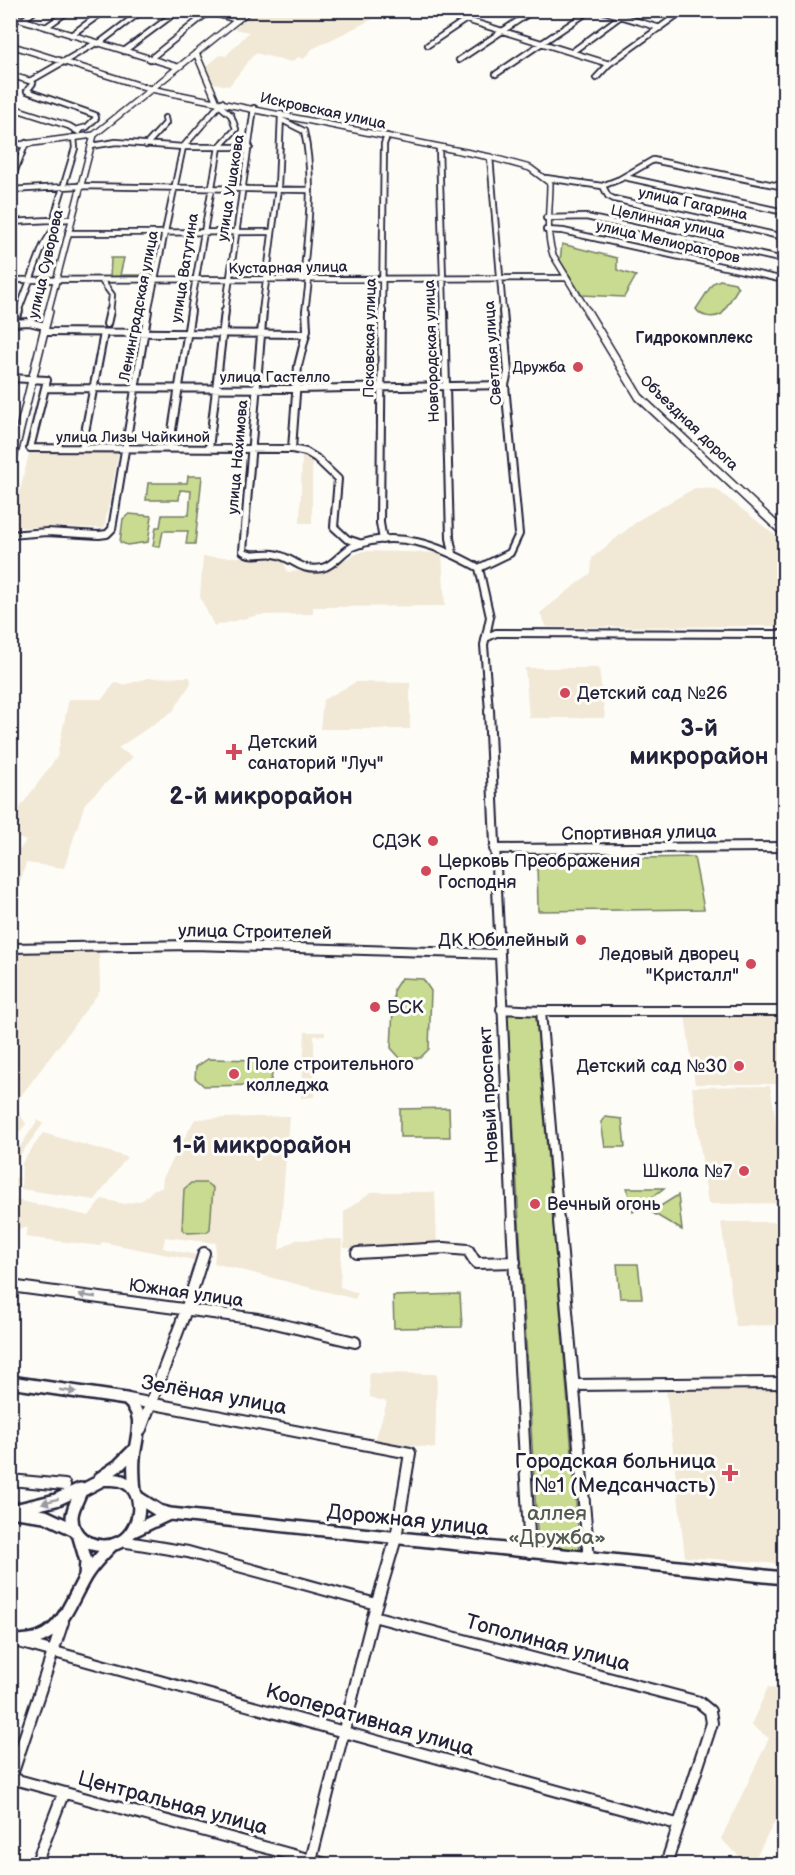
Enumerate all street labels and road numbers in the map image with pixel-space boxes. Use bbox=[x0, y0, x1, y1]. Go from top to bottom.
street label: Искровская улица bbox=[258, 88, 388, 134]
street label: улица Ушакова bbox=[213, 133, 249, 243]
street label: улица Гагарина bbox=[637, 183, 750, 225]
street label: Целинная улица bbox=[609, 201, 727, 243]
street label: улица Суворова bbox=[24, 208, 68, 320]
street label: улица Ватутина bbox=[167, 212, 203, 324]
street label: улица Мелиораторов bbox=[594, 216, 742, 268]
street label: Ленинградская улица bbox=[115, 229, 163, 384]
street label: Кустарная улица bbox=[228, 257, 348, 279]
street label: Псковская улица bbox=[359, 278, 381, 398]
street label: Новгородская улица bbox=[420, 279, 444, 423]
street label: Светлая улица bbox=[480, 300, 506, 406]
street label: улица Гастелло bbox=[220, 368, 330, 387]
street label: Объездная дорога bbox=[636, 371, 742, 475]
street label: улица Нахимова bbox=[224, 399, 252, 515]
street label: улица Лизы Чайкиной bbox=[56, 428, 210, 447]
street label: Спортивная улица bbox=[561, 821, 717, 845]
street label: улица Строителей bbox=[178, 920, 332, 944]
street label: Новый проспект bbox=[475, 1025, 503, 1164]
street label: Южная улица bbox=[127, 1275, 245, 1311]
street label: Зелёная улица bbox=[139, 1370, 289, 1420]
street label: Дорожная улица bbox=[326, 1499, 491, 1541]
street label: Тополиная улица bbox=[463, 1609, 634, 1677]
street label: Кооперативная улица bbox=[263, 1678, 478, 1762]
street label: Центральная улица bbox=[75, 1766, 271, 1841]

